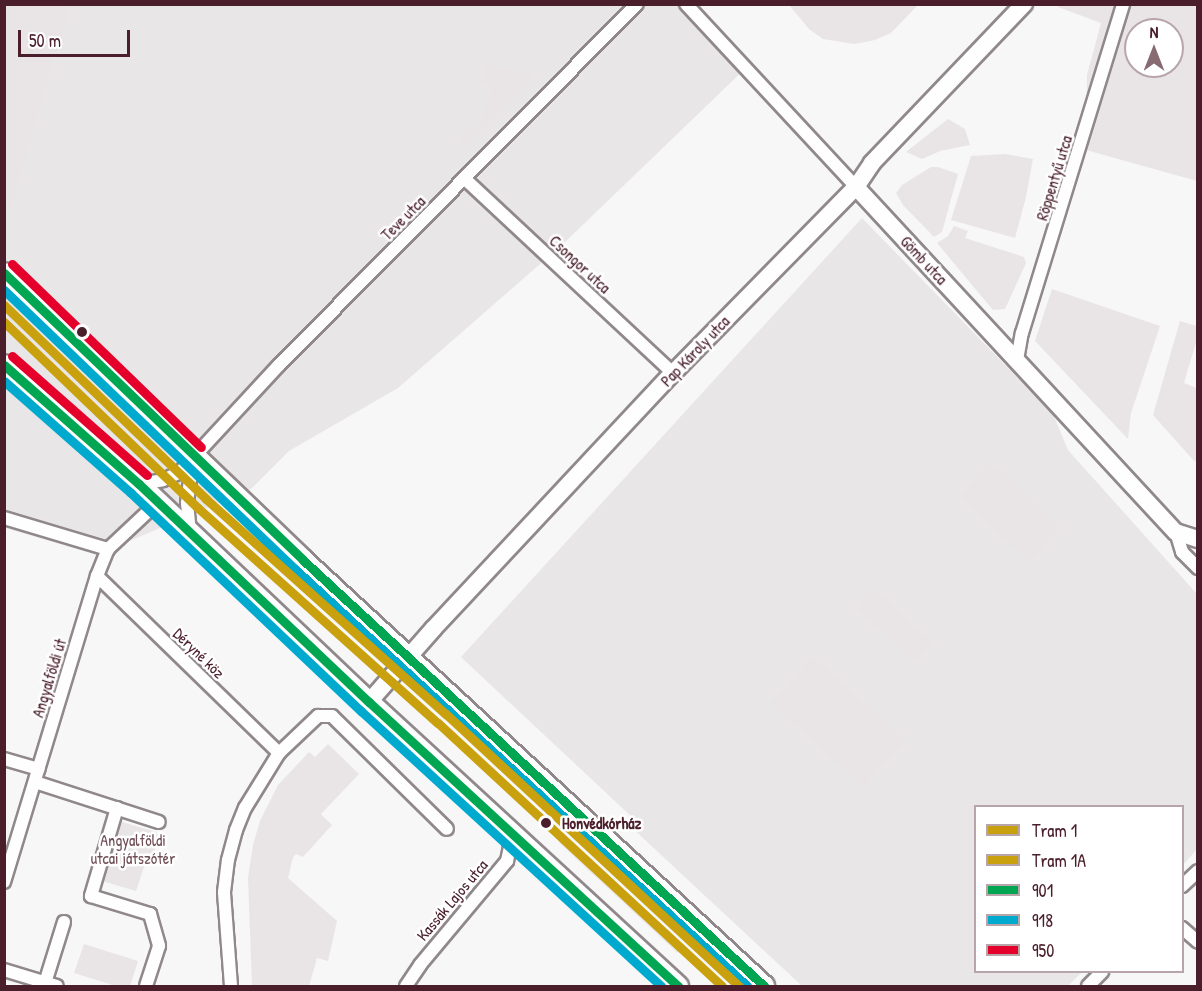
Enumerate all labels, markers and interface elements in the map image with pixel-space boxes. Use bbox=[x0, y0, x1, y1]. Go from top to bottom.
scale bar bbox=[21, 18, 134, 56]
north arrow bbox=[1124, 18, 1184, 78]
text: N bbox=[1150, 21, 1158, 43]
text: 50 m bbox=[29, 28, 61, 53]
street label: Röppentyű utca bbox=[1032, 133, 1076, 223]
street label: Teve utca bbox=[377, 192, 429, 244]
street label: Csongor utca bbox=[546, 231, 614, 297]
street label: Gömb utca bbox=[897, 232, 951, 288]
street label: Pap Károly utca bbox=[657, 312, 733, 390]
unlabelled marker bbox=[76, 326, 88, 338]
street label: Déryné köz bbox=[169, 624, 229, 682]
street label: Angyalföldi út bbox=[28, 636, 70, 720]
legend bbox=[974, 805, 1184, 973]
marker: Honvédkórház bbox=[535, 812, 557, 834]
place label: Honvédkórház bbox=[562, 813, 641, 833]
text: Tram 1 bbox=[1032, 818, 1077, 843]
park label: Angyalföldi utcai játszótér bbox=[91, 830, 175, 868]
text: Tram 1A bbox=[1032, 848, 1086, 873]
street label: Kassák Lajos utca bbox=[412, 855, 492, 945]
text: 901 bbox=[1032, 878, 1053, 903]
text: 918 bbox=[1032, 908, 1053, 933]
text: 950 bbox=[1032, 938, 1054, 963]

